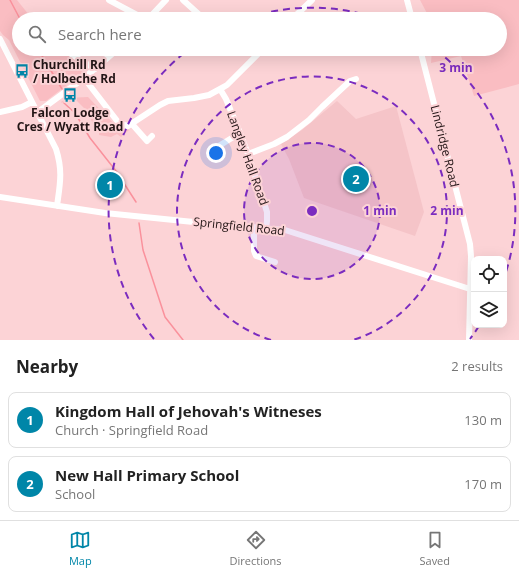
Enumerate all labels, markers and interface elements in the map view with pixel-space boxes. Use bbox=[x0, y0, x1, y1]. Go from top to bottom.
search box bbox=[12, 12, 507, 56]
icon: search bbox=[26, 23, 48, 45]
text: Search here bbox=[58, 24, 142, 44]
place label: Churchill Rd / Holbeche Rd bbox=[33, 56, 116, 87]
text: 3 min bbox=[439, 59, 473, 76]
bus stop icon: Churchill Rd / Holbeche Rd bbox=[14, 63, 30, 79]
bus stop icon: Falcon Lodge Cres / Wyatt Road bbox=[62, 87, 78, 103]
street label: Lindridge Road bbox=[427, 103, 463, 189]
place label: Falcon Lodge Cres / Wyatt Road bbox=[17, 104, 123, 135]
street label: Langley Hall Road bbox=[223, 109, 273, 207]
your location bbox=[206, 143, 226, 163]
pin: 2 bbox=[343, 164, 369, 194]
pin: 1 bbox=[97, 170, 123, 200]
text: 1 min bbox=[363, 202, 397, 219]
text: 2 min bbox=[430, 202, 464, 219]
centre of rings bbox=[305, 204, 319, 218]
street label: Springfield Road bbox=[193, 213, 285, 239]
map controls bbox=[471, 256, 507, 328]
button: locate bbox=[471, 256, 507, 292]
button: layers bbox=[471, 292, 507, 328]
text: Nearby bbox=[16, 355, 78, 378]
text: 2 results bbox=[451, 357, 503, 375]
text: Kingdom Hall of Jehovah's Witneses bbox=[55, 401, 322, 421]
text: 1 bbox=[26, 411, 34, 429]
text: 130 m bbox=[464, 411, 502, 429]
text: Church · Springfield Road bbox=[55, 421, 208, 439]
text: New Hall Primary School bbox=[55, 465, 239, 485]
text: 2 bbox=[26, 475, 34, 493]
text: 170 m bbox=[464, 475, 502, 493]
text: School bbox=[55, 485, 95, 503]
tab: Map bbox=[69, 529, 92, 568]
tab: Directions bbox=[230, 529, 282, 568]
tab: Saved bbox=[419, 529, 450, 568]

